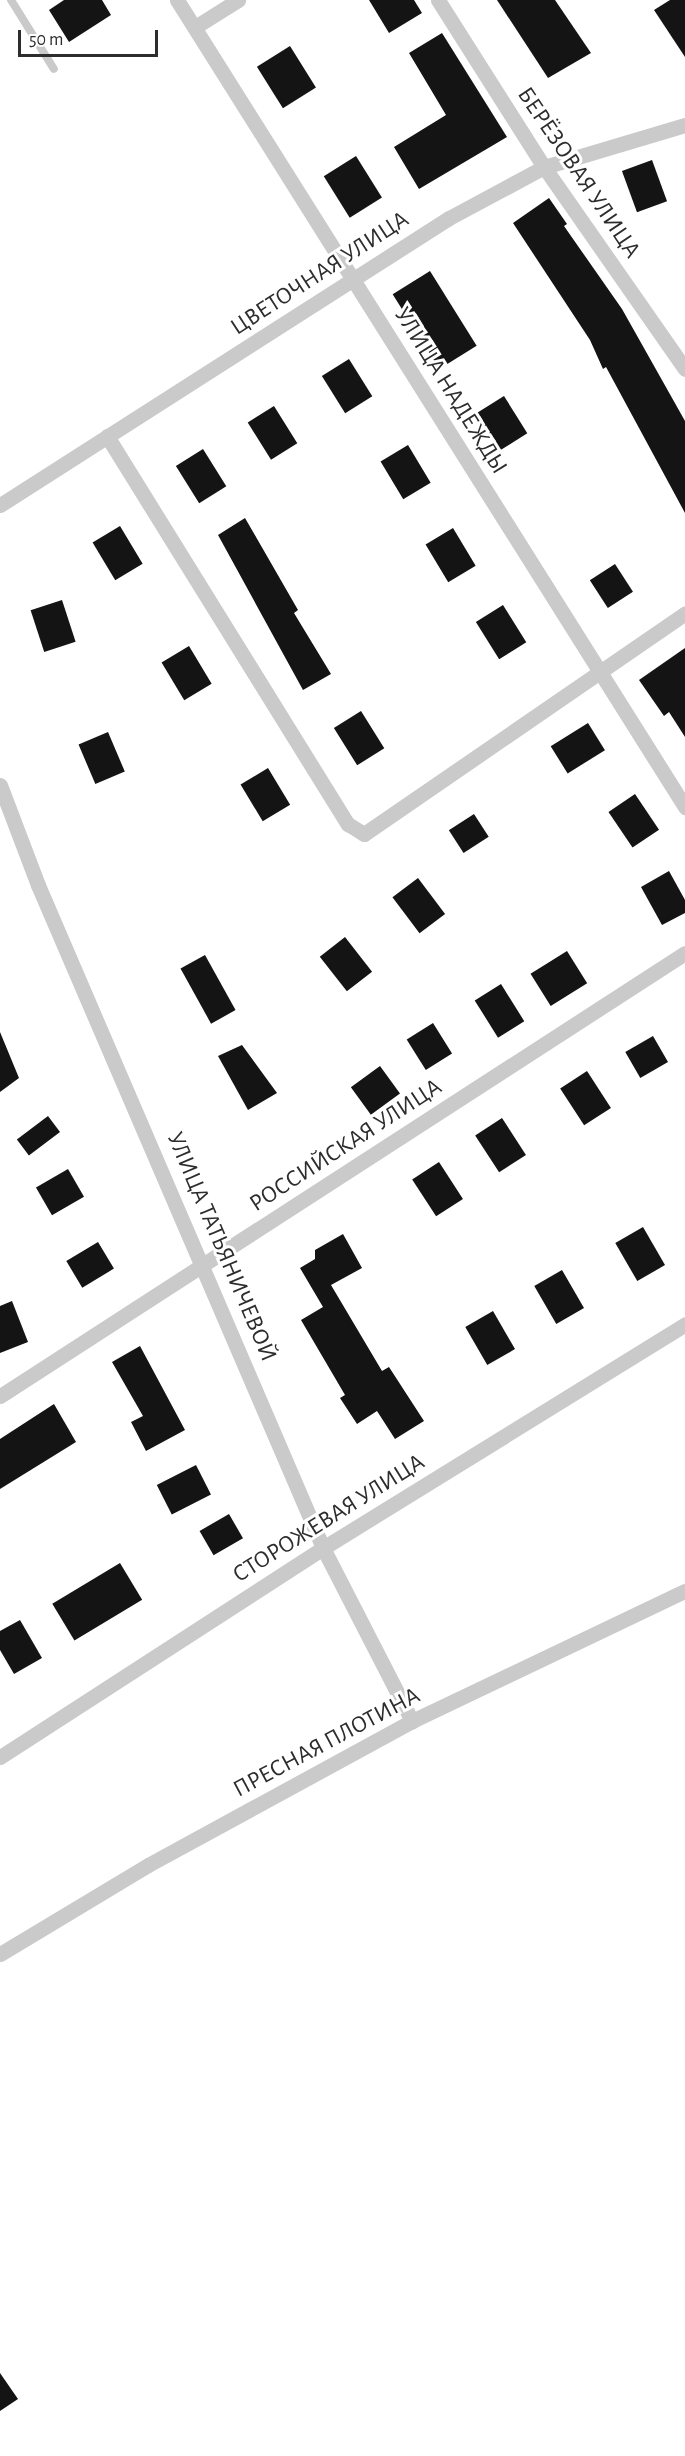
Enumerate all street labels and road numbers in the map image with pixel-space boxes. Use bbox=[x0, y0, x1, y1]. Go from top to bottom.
street label: БЕРЁЗОВАЯ УЛИЦА bbox=[510, 82, 646, 264]
street label: ЦВЕТОЧНАЯ УЛИЦА bbox=[225, 206, 415, 342]
street label: УЛИЦА НАДЕЖДЫ bbox=[387, 302, 513, 480]
street label: РОССИЙСКАЯ УЛИЦА bbox=[245, 1073, 447, 1219]
street label: УЛИЦА ТАТЬЯНИЧЕВОЙ bbox=[160, 1128, 282, 1366]
street label: СТОРОЖЕВАЯ УЛИЦА bbox=[228, 1448, 430, 1590]
street label: ПРЕСНАЯ ПЛОТИНА bbox=[229, 1682, 425, 1804]

